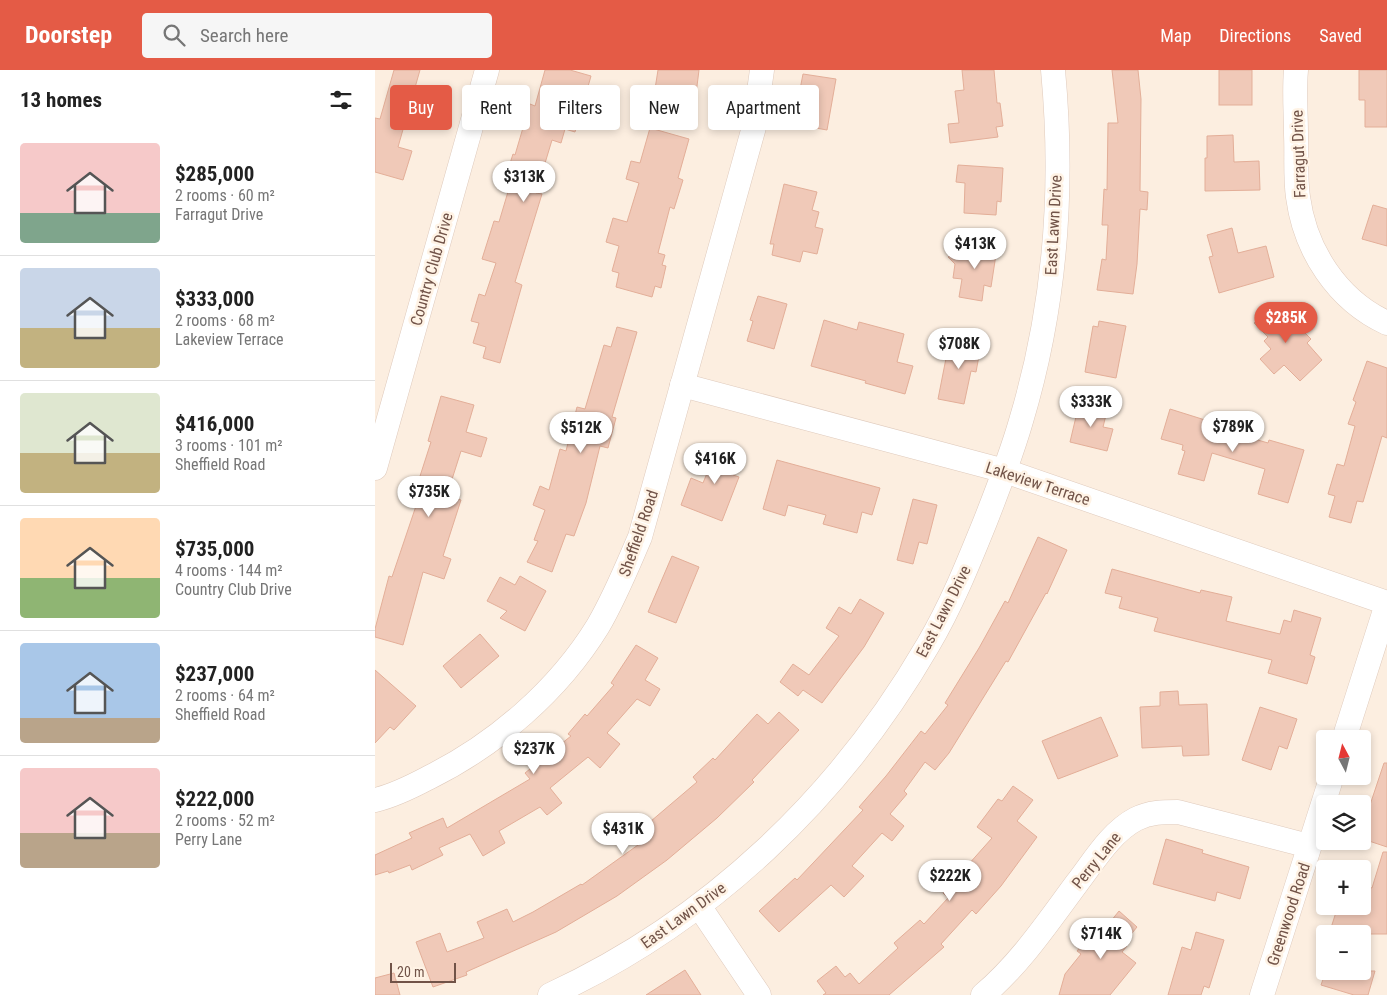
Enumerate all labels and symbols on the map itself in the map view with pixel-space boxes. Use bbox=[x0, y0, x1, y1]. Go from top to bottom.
street label: Farragut Drive bbox=[1287, 110, 1310, 198]
pin: $313K bbox=[489, 160, 559, 203]
street label: East Lawn Drive bbox=[1041, 174, 1066, 276]
street label: Country Club Drive bbox=[406, 210, 457, 328]
pin: $413K bbox=[940, 228, 1010, 270]
pin: $285K bbox=[1251, 302, 1321, 344]
pin: $708K bbox=[924, 328, 994, 370]
pin: $333K bbox=[1056, 386, 1126, 428]
pin: $789K bbox=[1198, 410, 1268, 453]
pin: $512K bbox=[546, 412, 616, 454]
pin: $416K bbox=[680, 442, 750, 485]
street label: Lakeview Terrace bbox=[983, 458, 1092, 509]
pin: $735K bbox=[394, 476, 464, 518]
street label: Sheffield Road bbox=[615, 487, 662, 579]
street label: East Lawn Drive bbox=[912, 562, 975, 660]
north arrow bbox=[1316, 730, 1371, 785]
pin: $237K bbox=[499, 732, 569, 775]
pin: $431K bbox=[588, 812, 658, 855]
street label: Perry Lane bbox=[1068, 828, 1125, 892]
pin: $222K bbox=[915, 860, 985, 902]
street label: Greenwood Road bbox=[1263, 860, 1314, 968]
street label: East Lawn Drive bbox=[637, 878, 729, 953]
pin: $714K bbox=[1066, 918, 1136, 960]
scale bar bbox=[390, 960, 456, 983]

